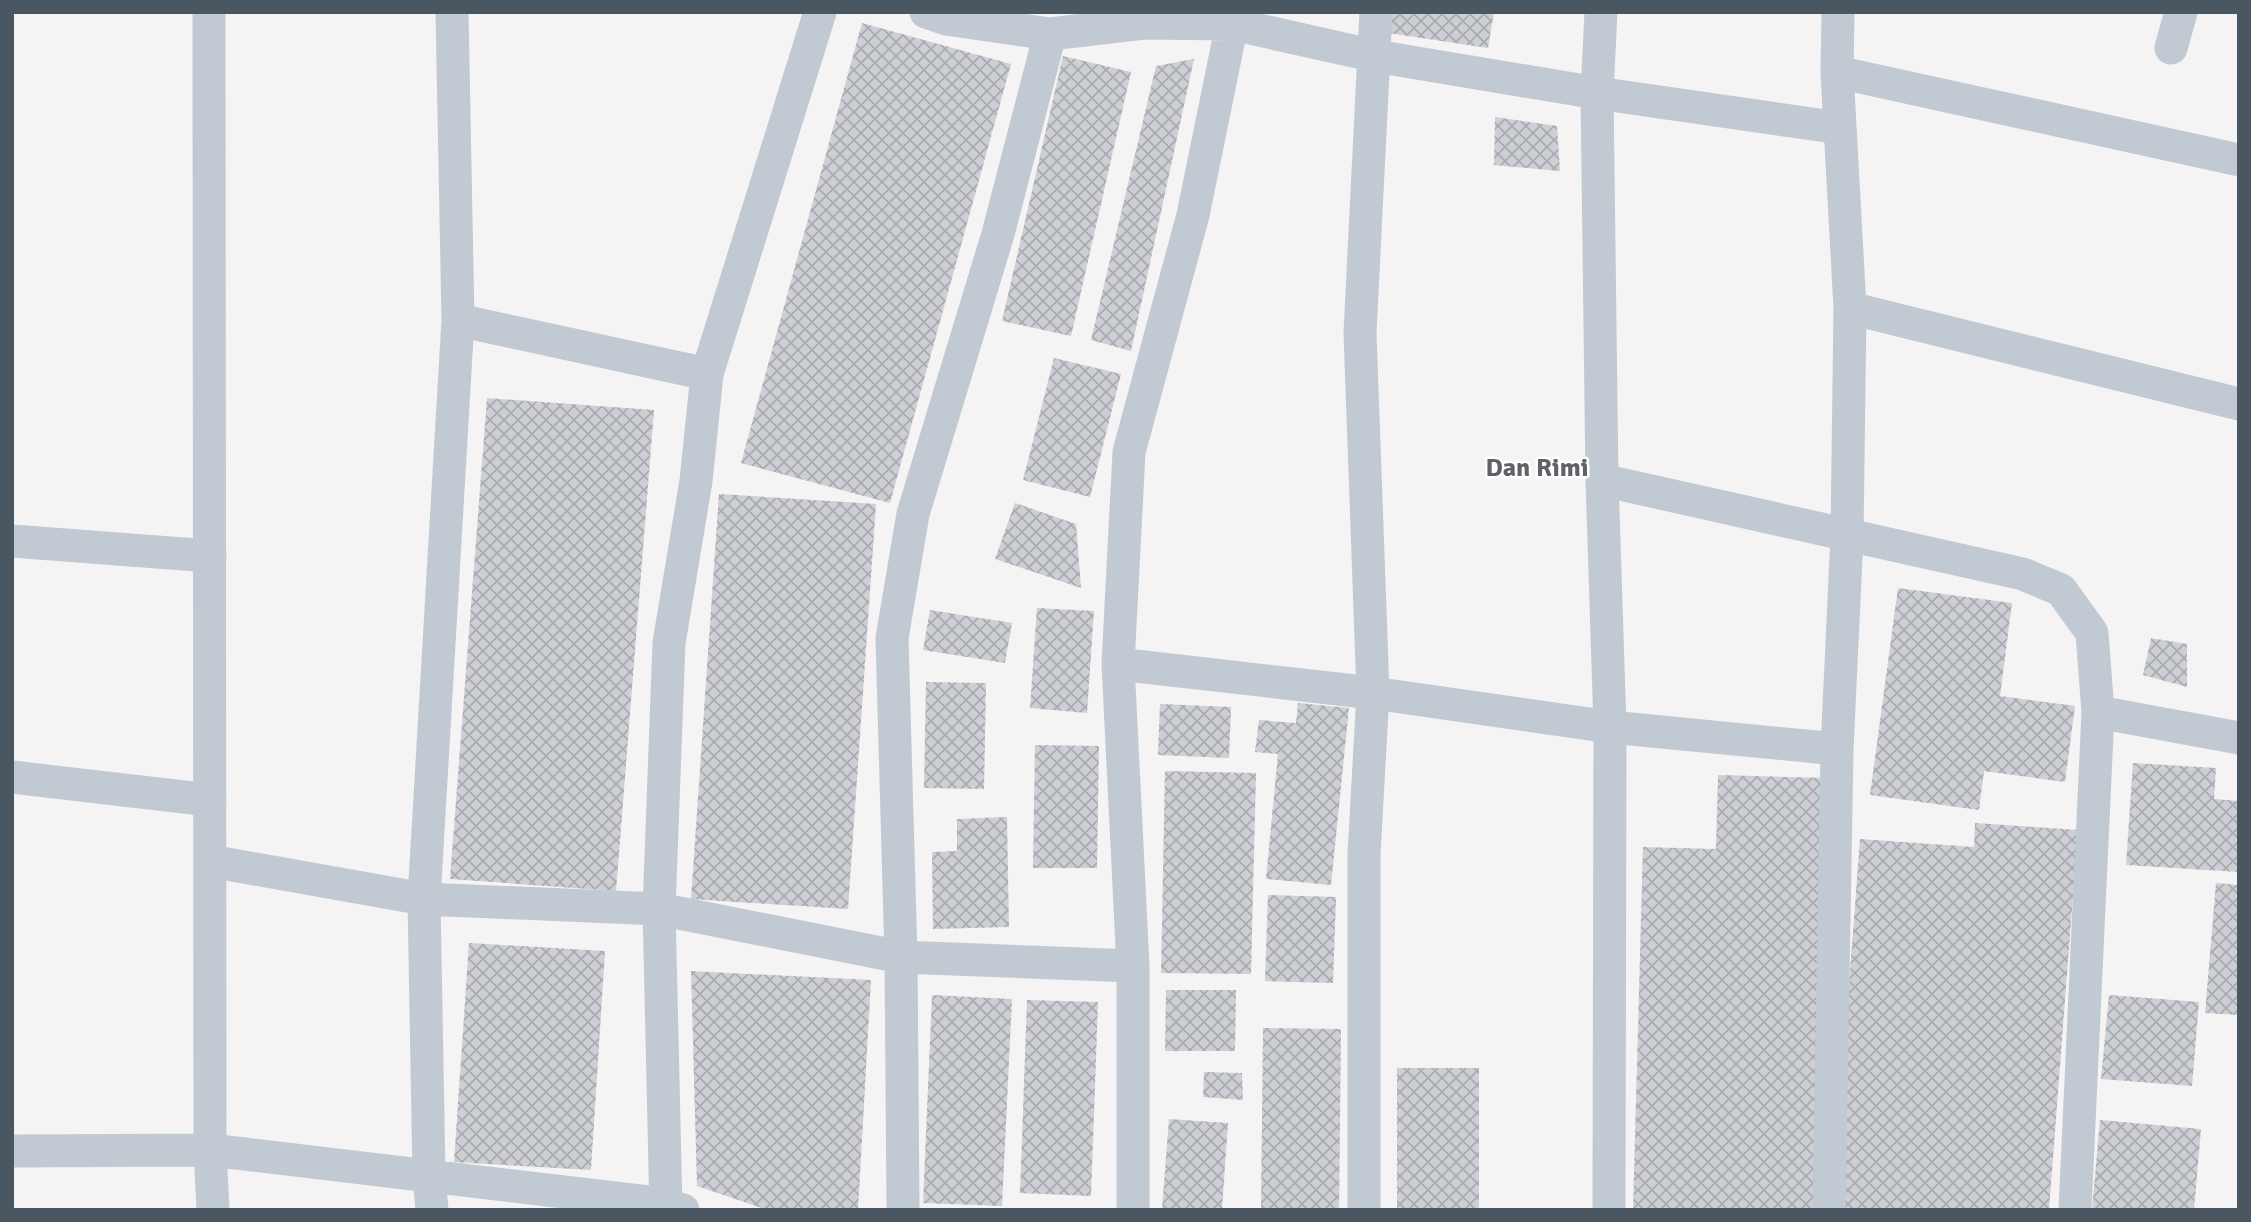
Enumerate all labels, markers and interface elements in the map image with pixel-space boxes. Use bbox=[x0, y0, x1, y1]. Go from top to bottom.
district label: Dan Rimi bbox=[1486, 452, 1588, 484]

